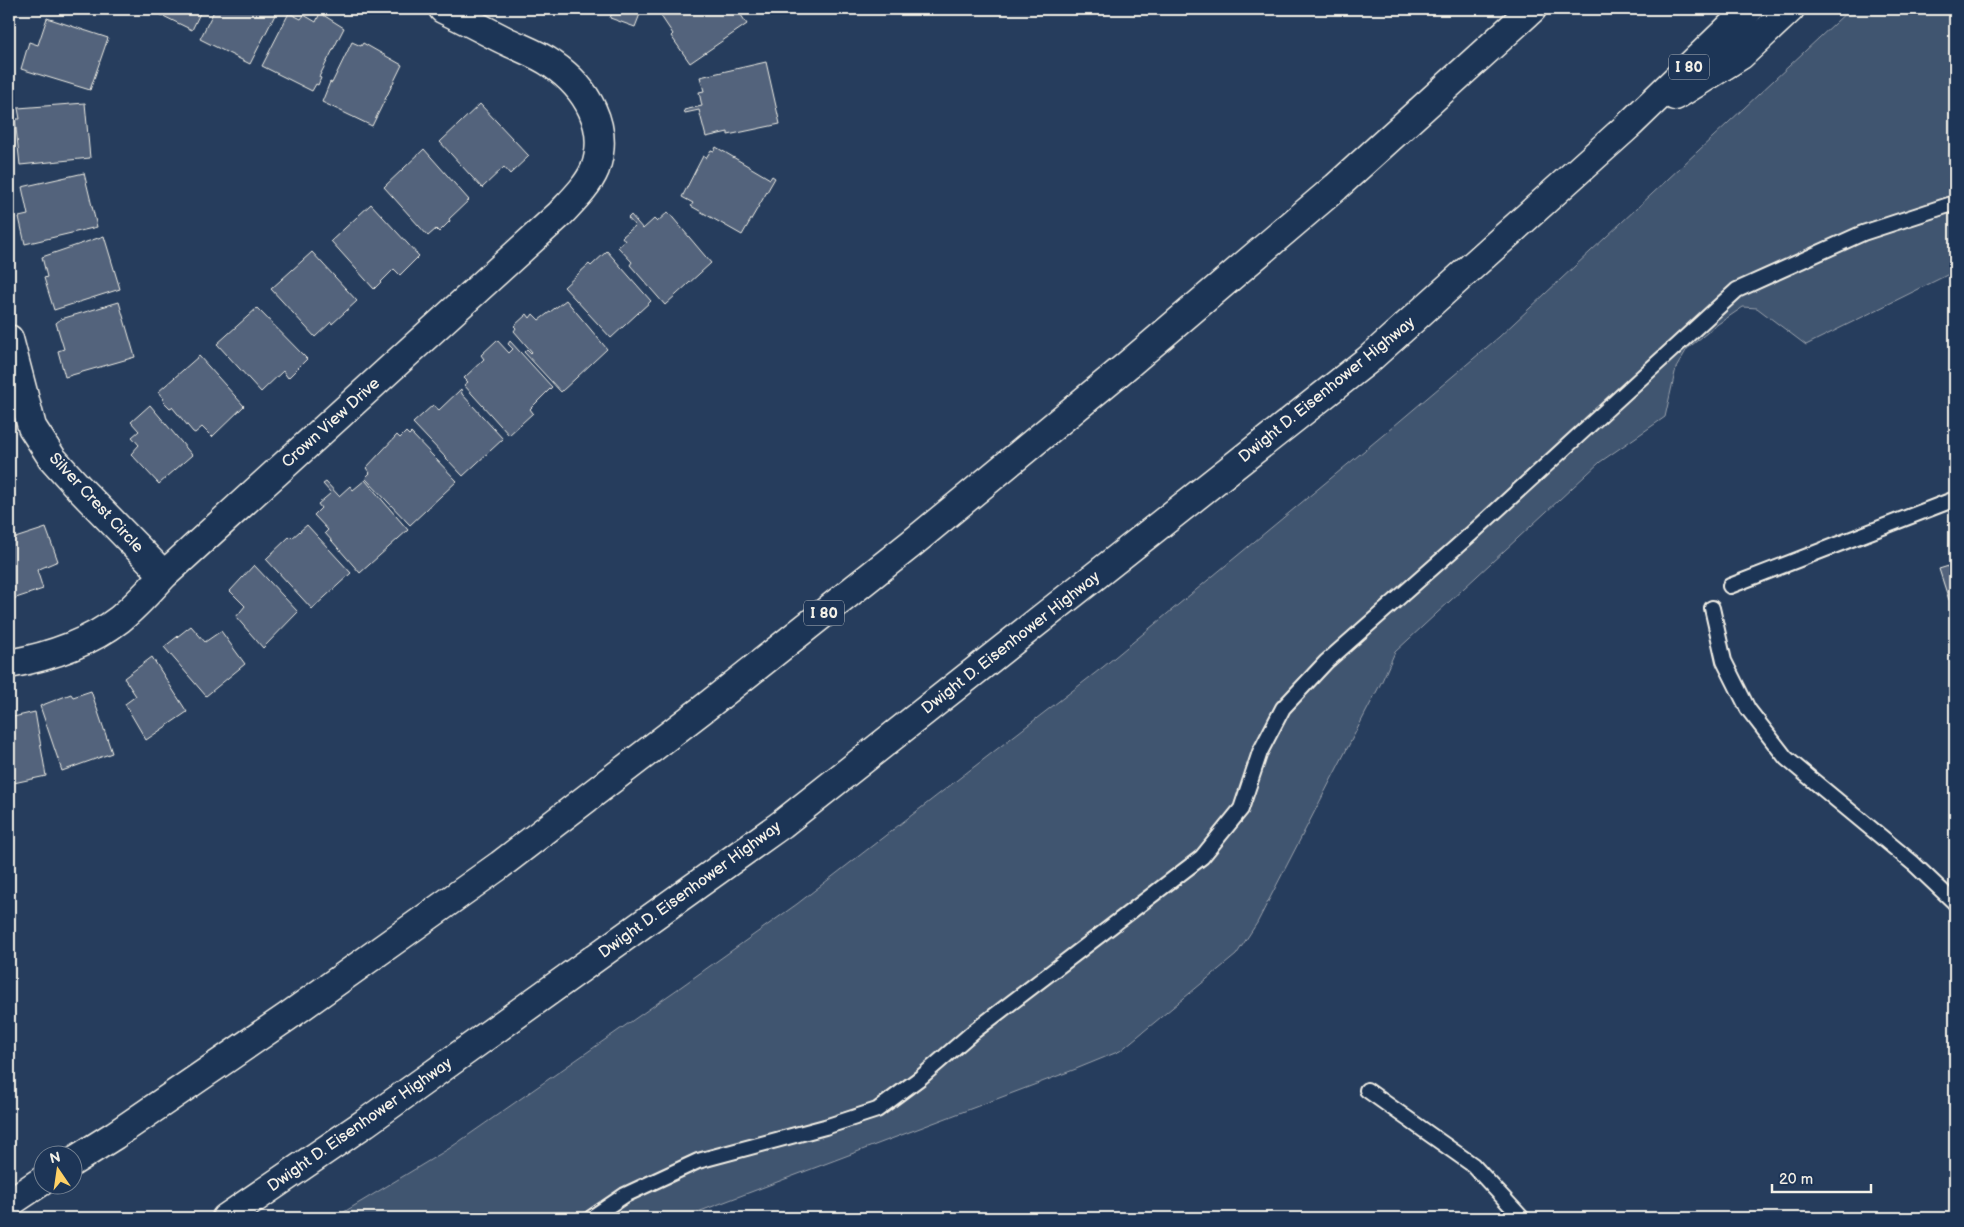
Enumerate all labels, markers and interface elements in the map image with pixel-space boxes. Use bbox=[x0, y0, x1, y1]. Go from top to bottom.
road number: I 80 bbox=[1669, 54, 1709, 80]
street label: Dwight D. Eisenhower Highway bbox=[1235, 313, 1419, 467]
street label: Crown View Drive bbox=[278, 374, 384, 472]
street label: Silver Crest Circle bbox=[45, 449, 147, 557]
street label: Dwight D. Eisenhower Highway bbox=[918, 567, 1104, 718]
road number: I 80 bbox=[804, 600, 844, 626]
street label: Dwight D. Eisenhower Highway bbox=[595, 817, 785, 963]
street label: Dwight D. Eisenhower Highway bbox=[264, 1053, 456, 1196]
north arrow bbox=[32, 1144, 82, 1194]
text: N bbox=[48, 1148, 62, 1167]
scale bar bbox=[1772, 1162, 1870, 1194]
text: 20 m bbox=[1779, 1170, 1813, 1189]

